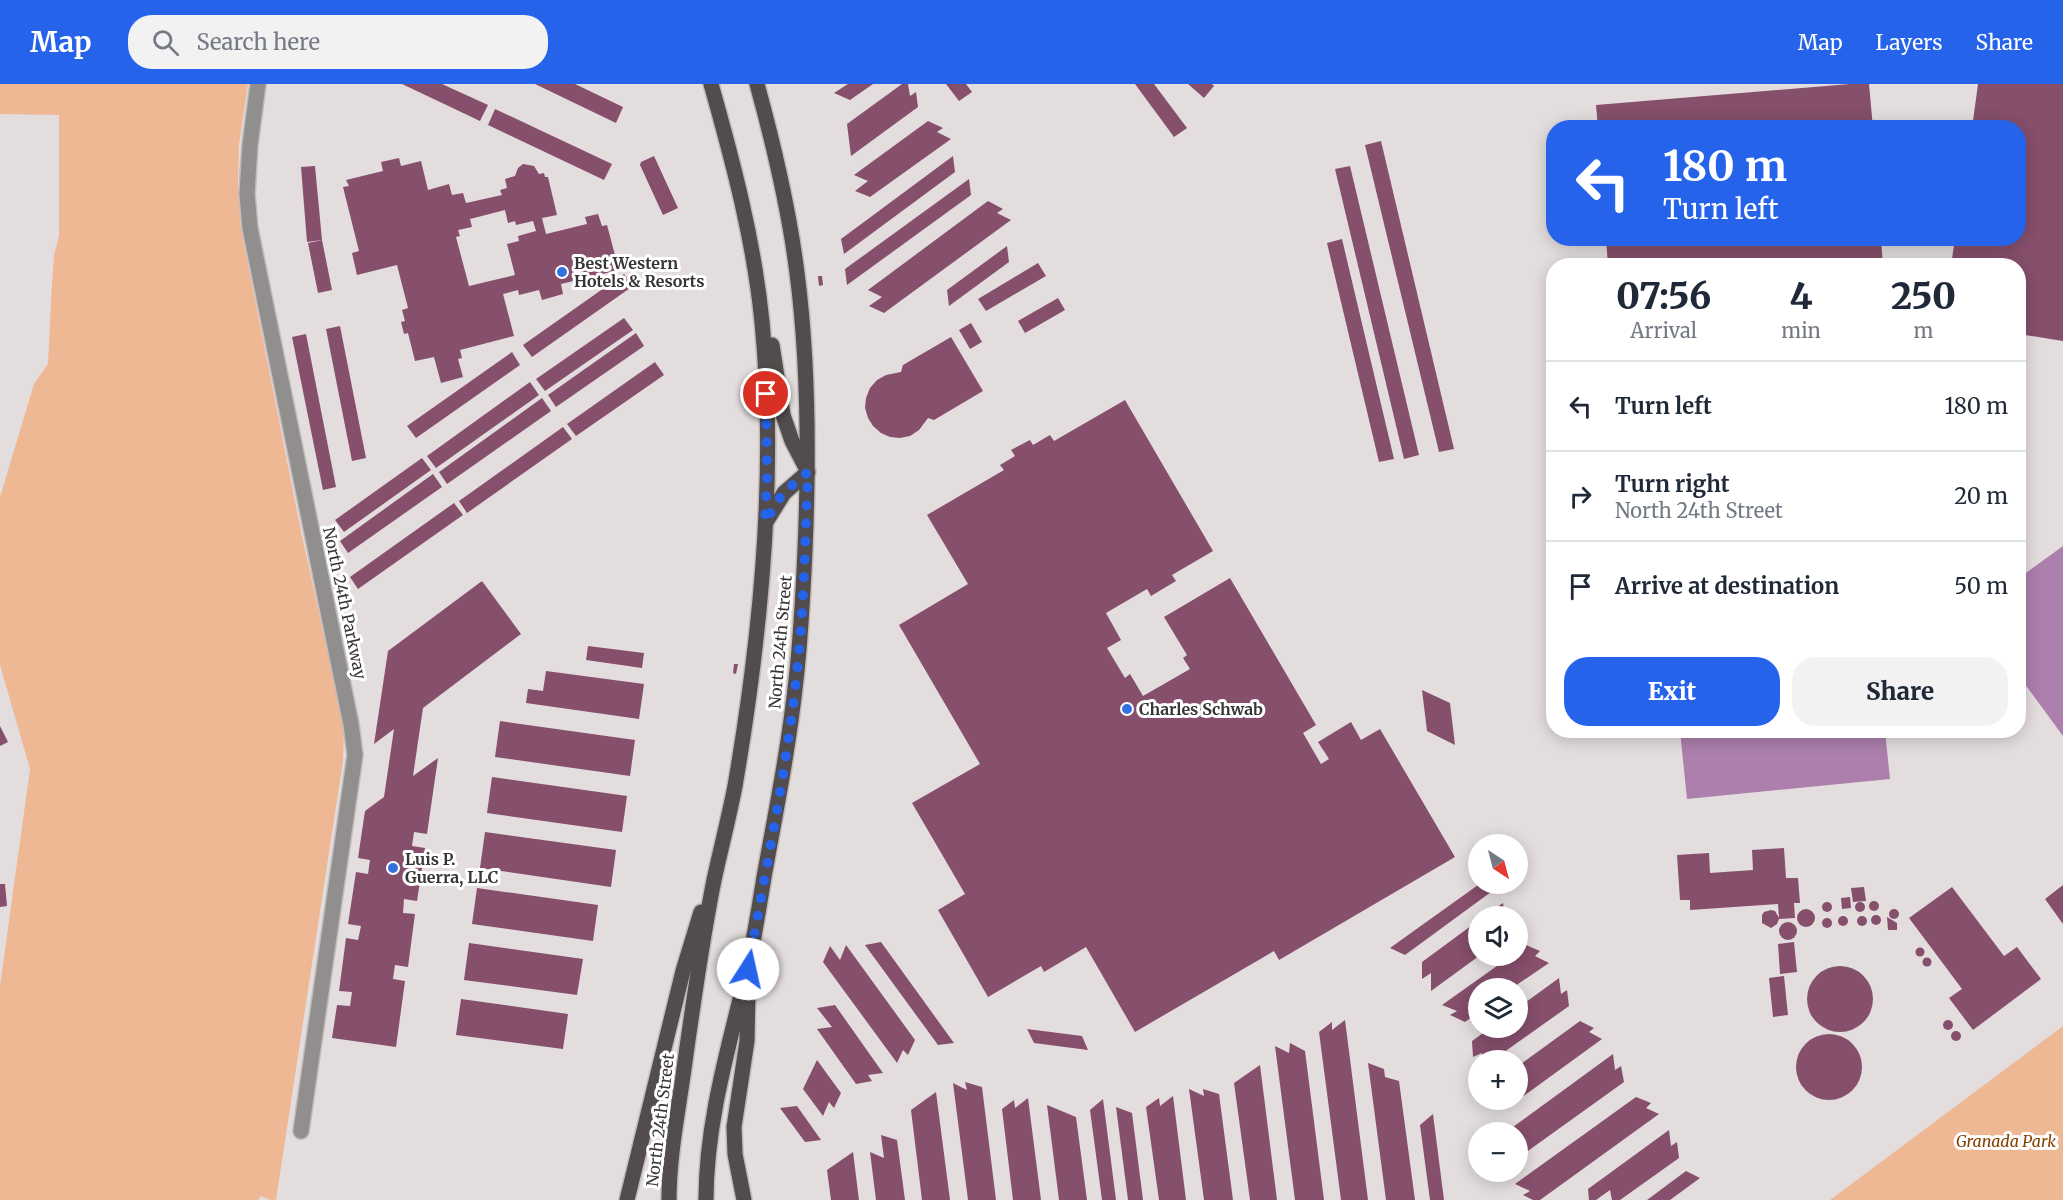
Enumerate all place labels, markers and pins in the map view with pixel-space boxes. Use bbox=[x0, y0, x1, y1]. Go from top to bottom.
place label: Best Western Hotels & Resorts bbox=[574, 253, 704, 291]
marker: Best Western Hotels & Resorts bbox=[555, 265, 569, 279]
pin bbox=[740, 368, 791, 419]
place label: Charles Schwab bbox=[1139, 699, 1263, 719]
marker: Charles Schwab bbox=[1120, 702, 1134, 716]
place label: Luis P. Guerra, LLC bbox=[405, 849, 498, 888]
marker: Luis P. Guerra, LLC bbox=[386, 861, 400, 875]

